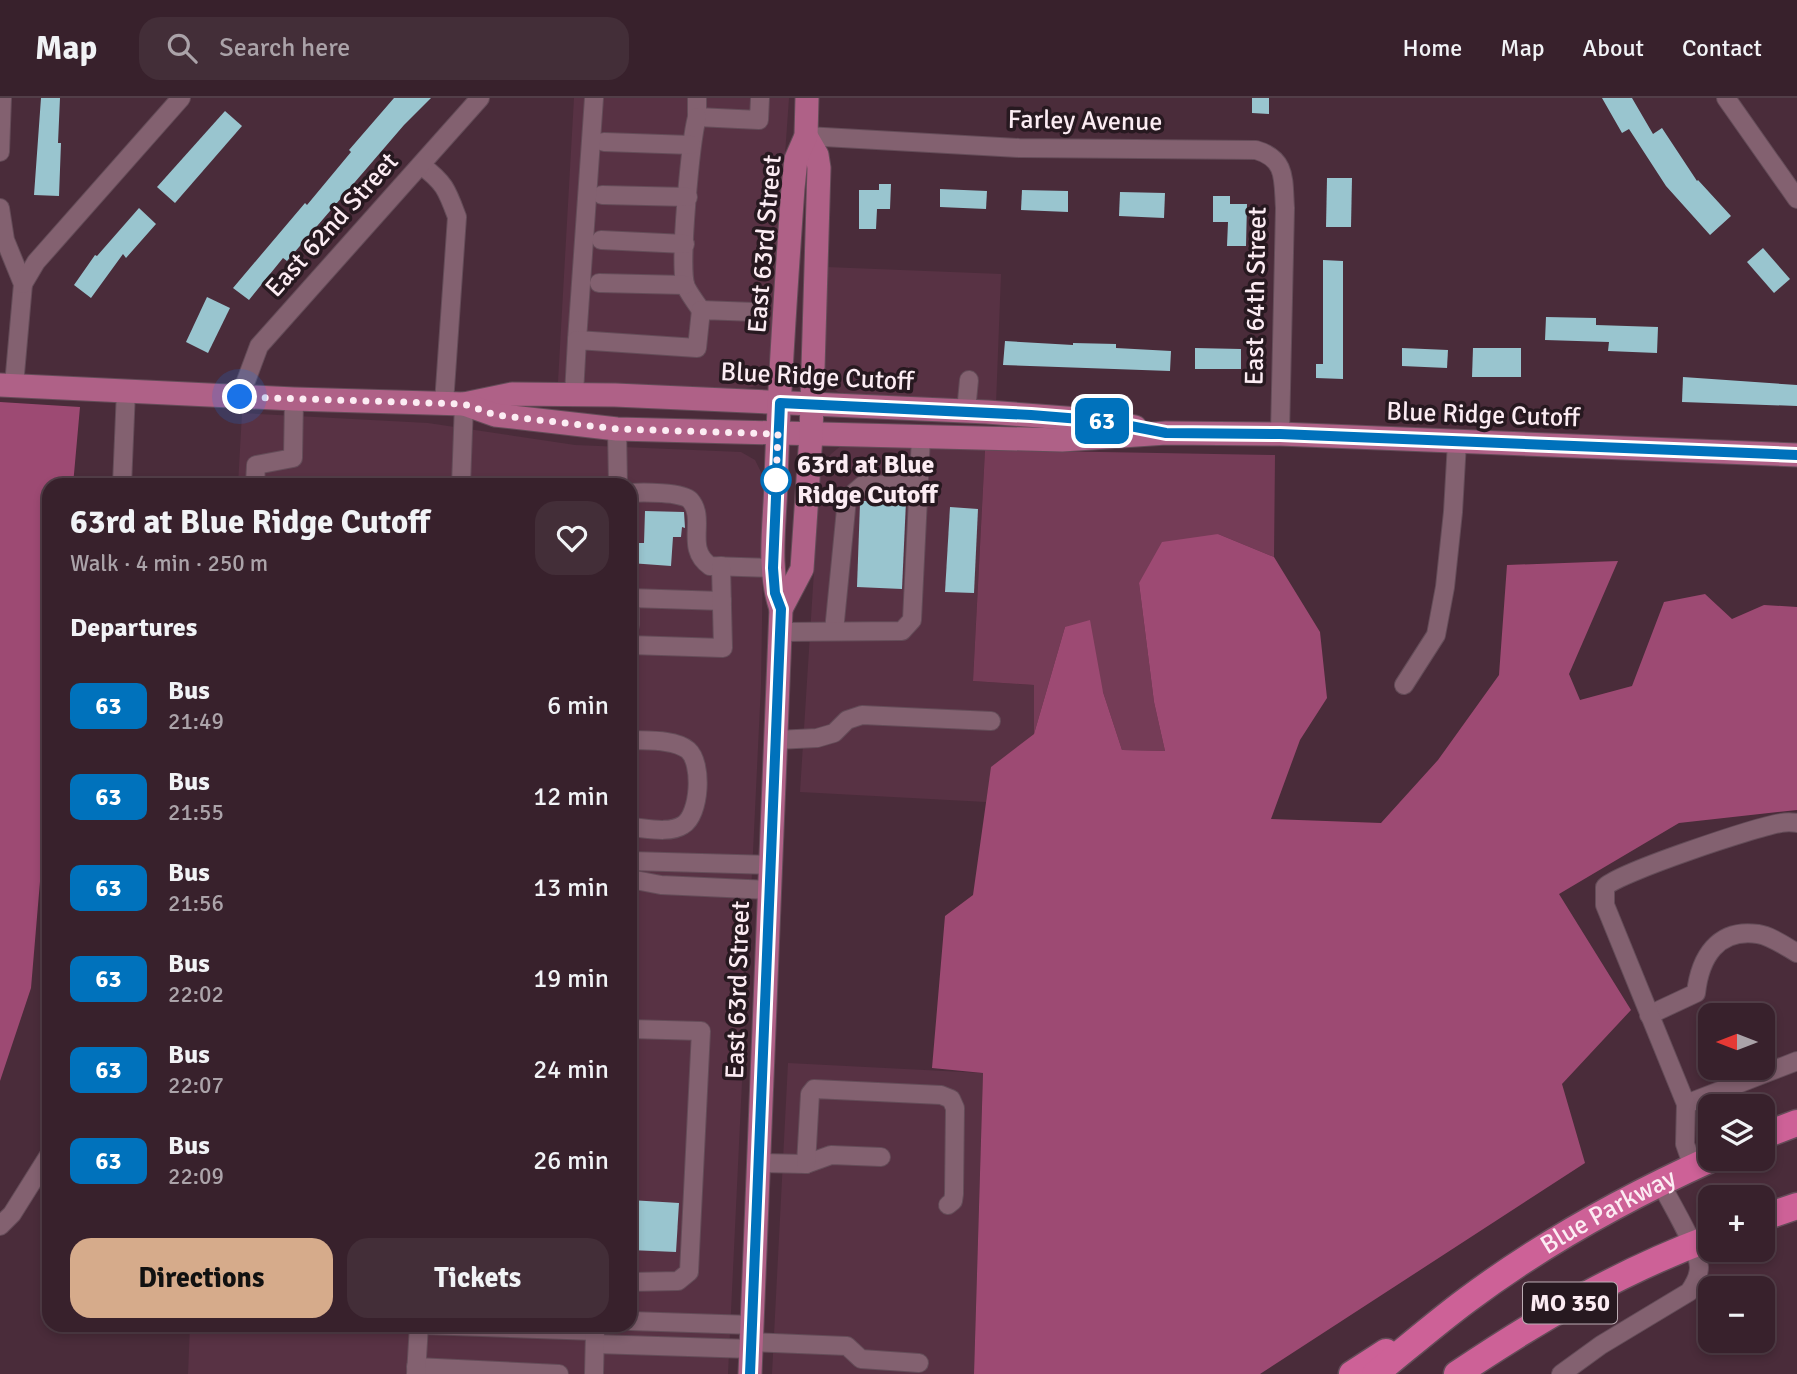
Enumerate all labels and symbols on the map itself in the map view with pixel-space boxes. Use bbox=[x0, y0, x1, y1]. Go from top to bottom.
street label: Farley Avenue bbox=[1007, 104, 1163, 138]
street label: East 62nd Street bbox=[259, 146, 405, 304]
street label: East 63rd Street bbox=[741, 154, 789, 334]
street label: East 64th Street bbox=[1238, 206, 1274, 386]
street label: Blue Ridge Cutoff bbox=[720, 356, 916, 398]
your location bbox=[222, 379, 257, 414]
street label: Blue Ridge Cutoff bbox=[1386, 396, 1582, 434]
line badge: 63 bbox=[1070, 398, 1134, 444]
place label: 63rd at Blue Ridge Cutoff bbox=[797, 449, 939, 511]
marker: 63rd at Blue Ridge Cutoff bbox=[761, 465, 791, 495]
street label: East 63rd Street bbox=[719, 900, 757, 1080]
north arrow bbox=[1698, 1003, 1774, 1080]
street label: Blue Parkway bbox=[1535, 1162, 1681, 1262]
road number: MO 350 bbox=[1523, 1282, 1617, 1324]

